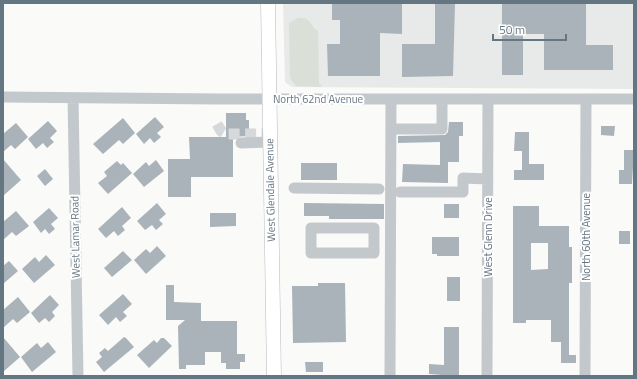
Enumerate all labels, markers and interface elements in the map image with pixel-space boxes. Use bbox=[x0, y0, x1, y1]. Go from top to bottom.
scale bar bbox=[493, 16, 566, 42]
text: 50 m bbox=[499, 20, 525, 39]
street label: North 62nd Avenue bbox=[273, 91, 363, 107]
street label: West Glendale Avenue bbox=[261, 138, 279, 242]
street label: North 60th Avenue bbox=[578, 193, 594, 281]
street label: West Lamar Road bbox=[66, 196, 84, 278]
street label: West Glenn Drive bbox=[480, 197, 496, 277]

